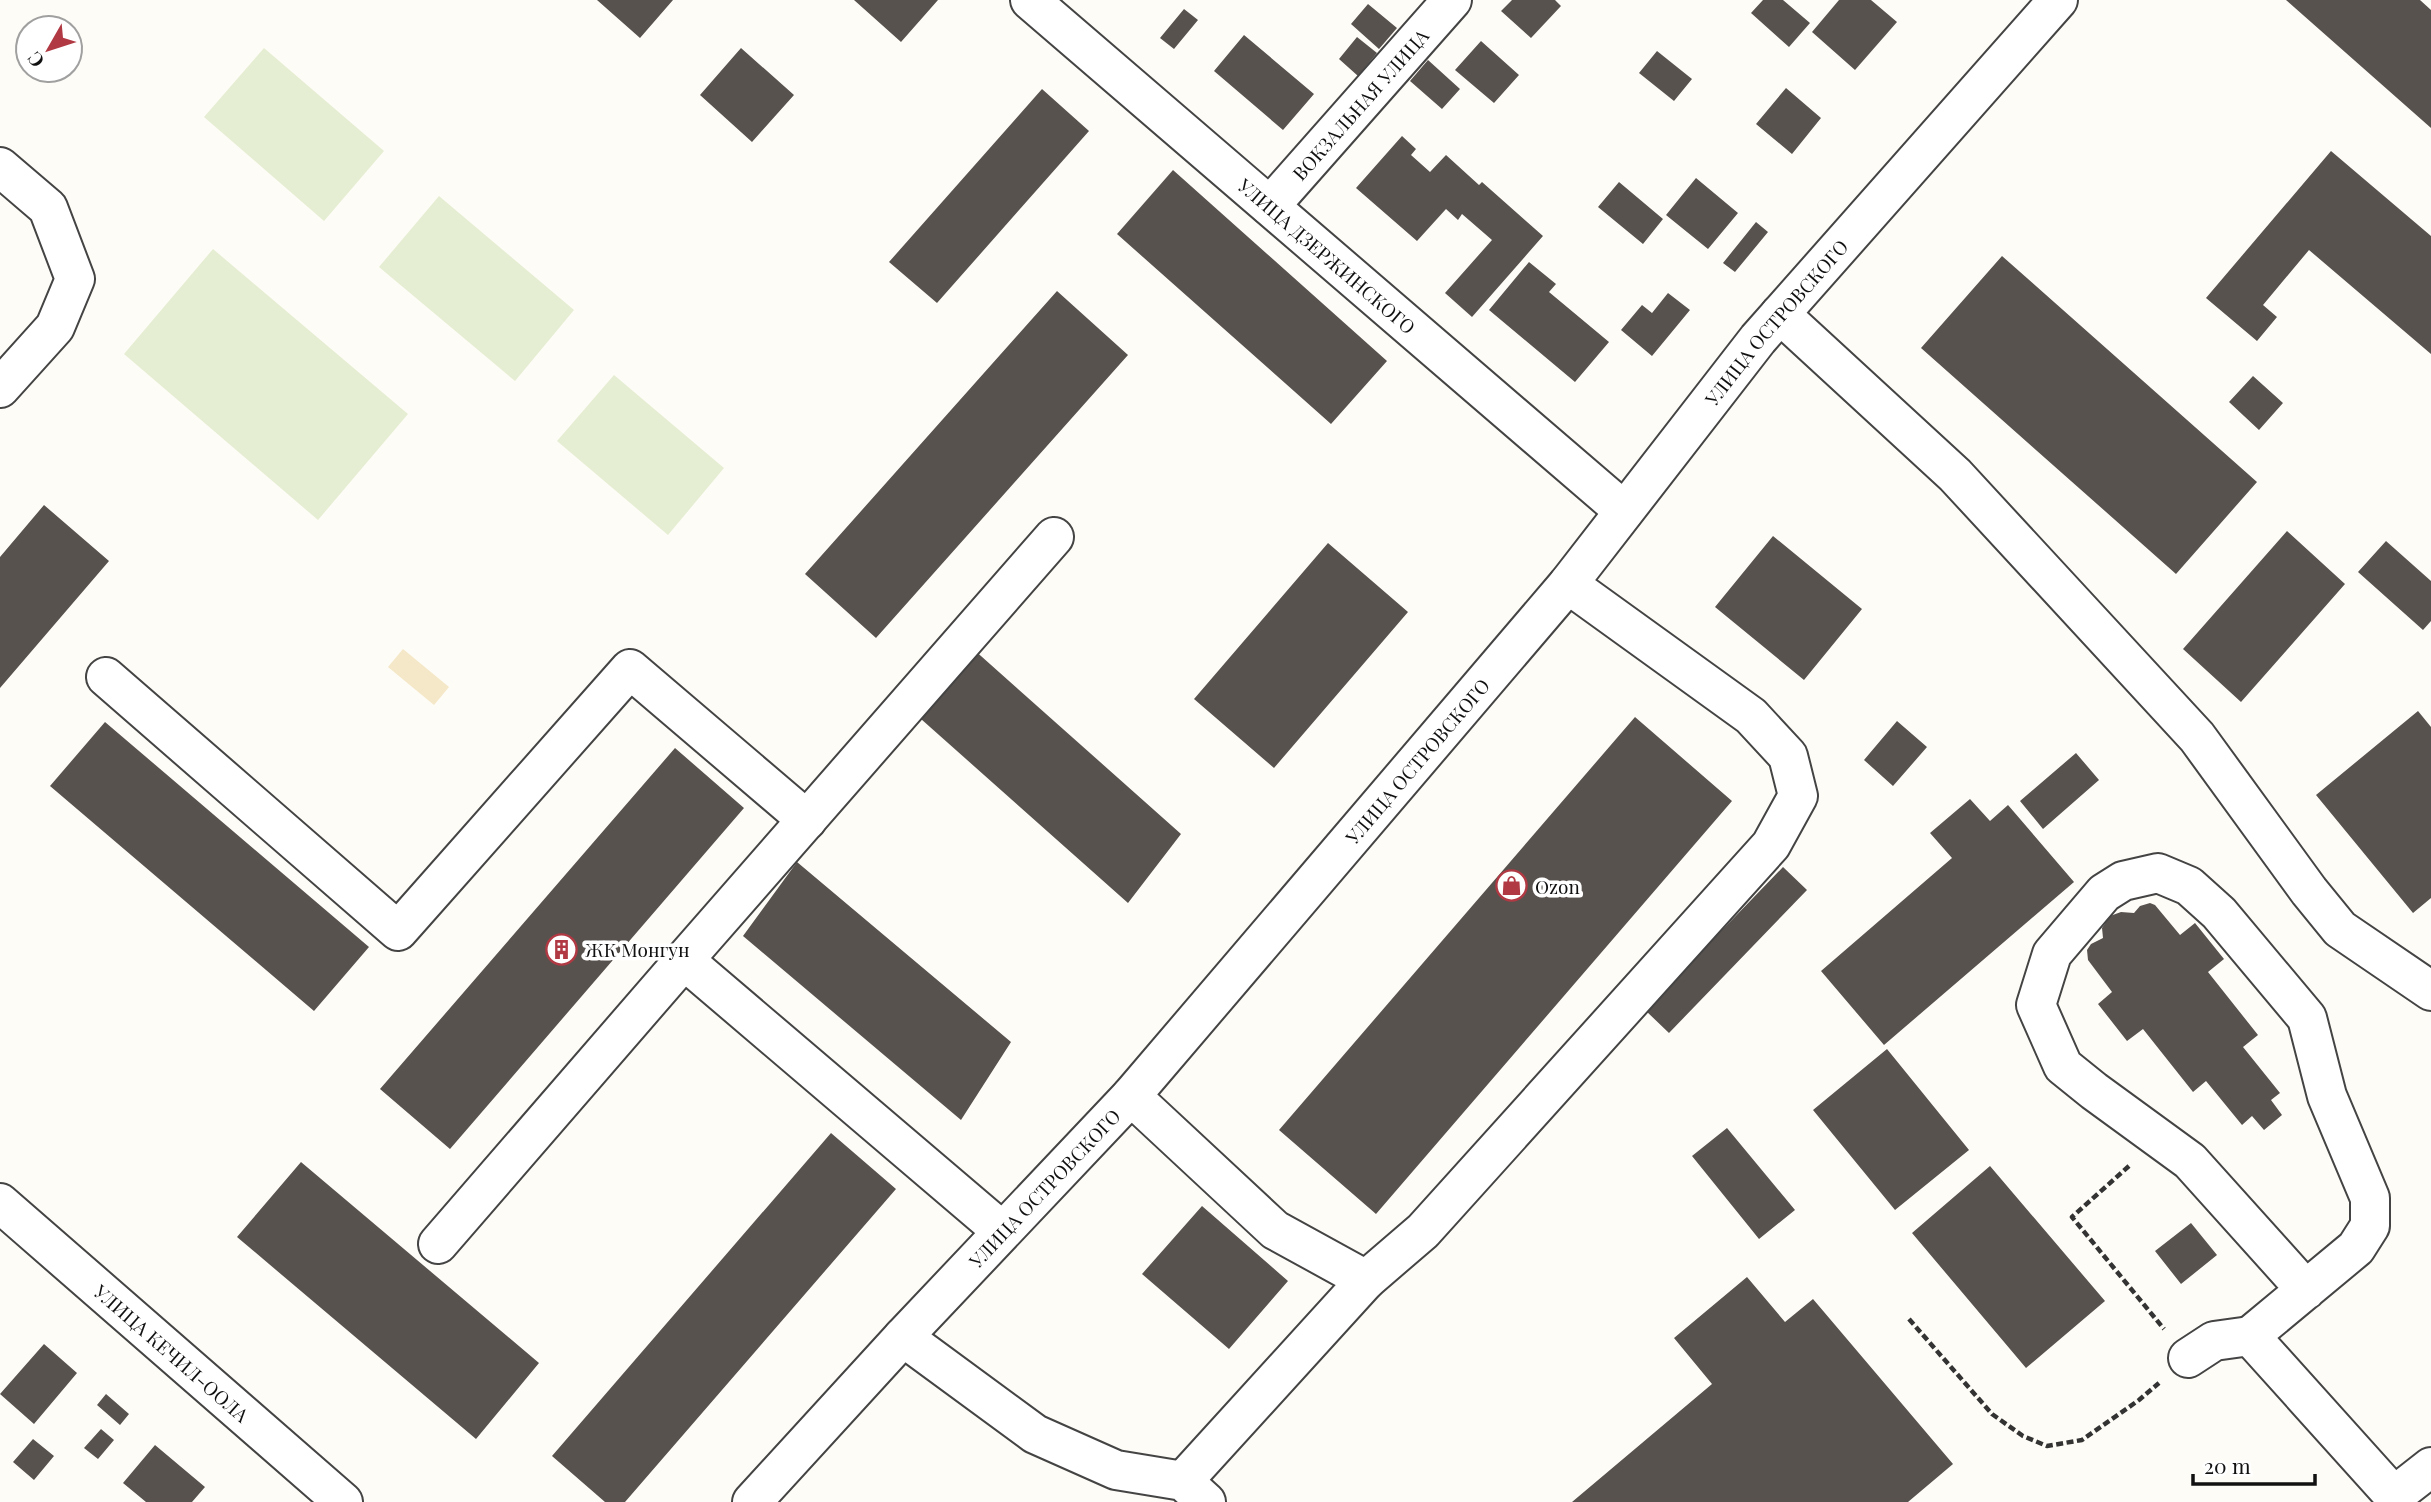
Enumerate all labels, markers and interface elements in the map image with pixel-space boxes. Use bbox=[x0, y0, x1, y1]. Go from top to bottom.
north arrow bbox=[14, 14, 84, 84]
street label: ВОКЗАЛЬНАЯ УЛИЦА bbox=[1286, 22, 1435, 185]
text: С bbox=[21, 47, 49, 74]
street label: УЛИЦА ДЗЕРЖИНСКОГО bbox=[1232, 171, 1421, 339]
street label: УЛИЦА ОСТРОВСКОГО bbox=[1698, 234, 1853, 411]
street label: УЛИЦА ОСТРОВСКОГО bbox=[1338, 673, 1495, 850]
shop icon: Ozon bbox=[1495, 869, 1529, 903]
place label: Ozon bbox=[1535, 873, 1581, 899]
building icon: ЖК Монгун bbox=[545, 932, 579, 966]
place label: ЖК Монгун bbox=[585, 936, 690, 962]
street label: УЛИЦА ОСТРОВСКОГО bbox=[962, 1103, 1126, 1274]
street label: УЛИЦА КЕЧИЛ-ООЛА bbox=[88, 1278, 256, 1428]
scale bar bbox=[2193, 1442, 2316, 1486]
text: 20 m bbox=[2204, 1451, 2251, 1479]

